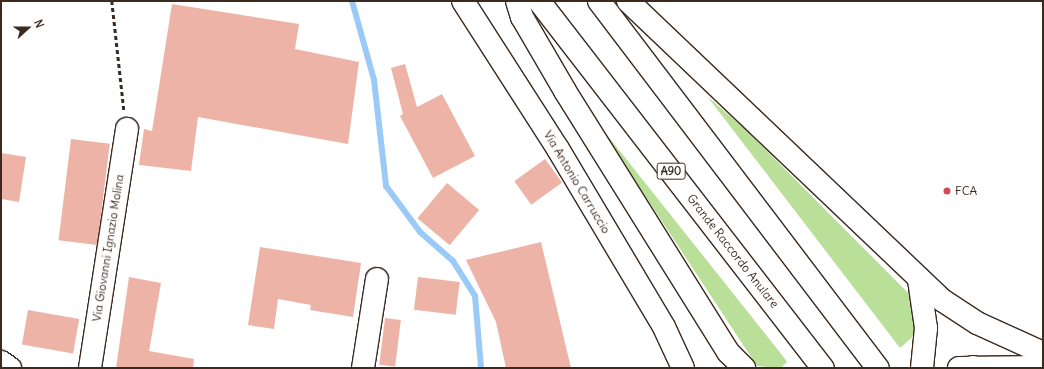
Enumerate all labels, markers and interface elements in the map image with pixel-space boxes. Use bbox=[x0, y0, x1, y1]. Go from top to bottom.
north arrow bbox=[8, 8, 48, 48]
text: N bbox=[31, 18, 47, 30]
street label: Via Antonio Carruccio bbox=[541, 128, 613, 236]
road number: A90 bbox=[656, 162, 686, 180]
street label: Via Giovanni Ignazio Molina bbox=[89, 173, 127, 323]
place label: FCA bbox=[955, 184, 977, 198]
marker: FCA bbox=[942, 186, 952, 196]
street label: Grande Raccordo Anulare bbox=[684, 191, 782, 311]

